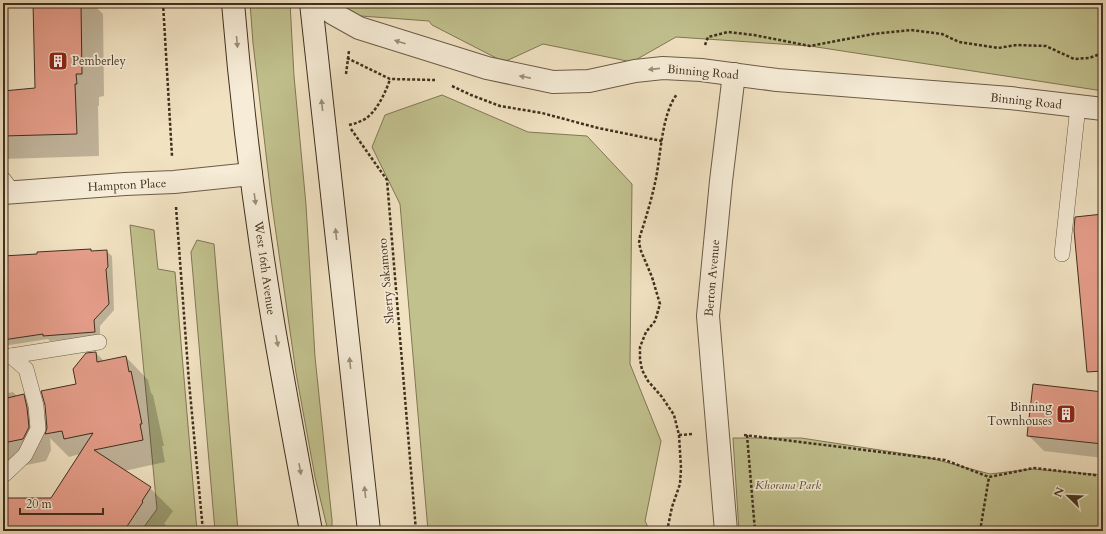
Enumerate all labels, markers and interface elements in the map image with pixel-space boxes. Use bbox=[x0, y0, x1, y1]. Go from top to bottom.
one-way arrow bbox=[233, 36, 240, 48]
one-way arrow bbox=[394, 38, 406, 44]
building icon: Pemberley bbox=[47, 50, 69, 72]
place label: Pemberley bbox=[72, 53, 126, 69]
street label: Binning Road bbox=[667, 61, 740, 83]
one-way arrow bbox=[648, 66, 660, 72]
one-way arrow bbox=[519, 74, 532, 80]
street label: Binning Road bbox=[990, 89, 1063, 113]
one-way arrow bbox=[318, 99, 325, 111]
street label: Hampton Place bbox=[87, 175, 167, 195]
one-way arrow bbox=[252, 193, 258, 205]
street label: West 16th Avenue bbox=[250, 219, 280, 316]
one-way arrow bbox=[333, 228, 339, 240]
street label: Sherry Sakamoto bbox=[374, 237, 398, 325]
street label: Berton Avenue bbox=[701, 239, 723, 317]
one-way arrow bbox=[274, 335, 280, 347]
one-way arrow bbox=[347, 357, 354, 369]
place label: Binning Townhouses bbox=[987, 399, 1052, 429]
building icon: Binning Townhouses bbox=[1055, 403, 1077, 425]
one-way arrow bbox=[297, 463, 303, 475]
north arrow bbox=[1048, 476, 1088, 516]
park label: Khorana Park bbox=[755, 477, 821, 493]
text: N bbox=[1050, 485, 1068, 500]
one-way arrow bbox=[361, 486, 368, 498]
scale bar bbox=[20, 490, 103, 516]
text: 20 m bbox=[26, 496, 53, 512]

